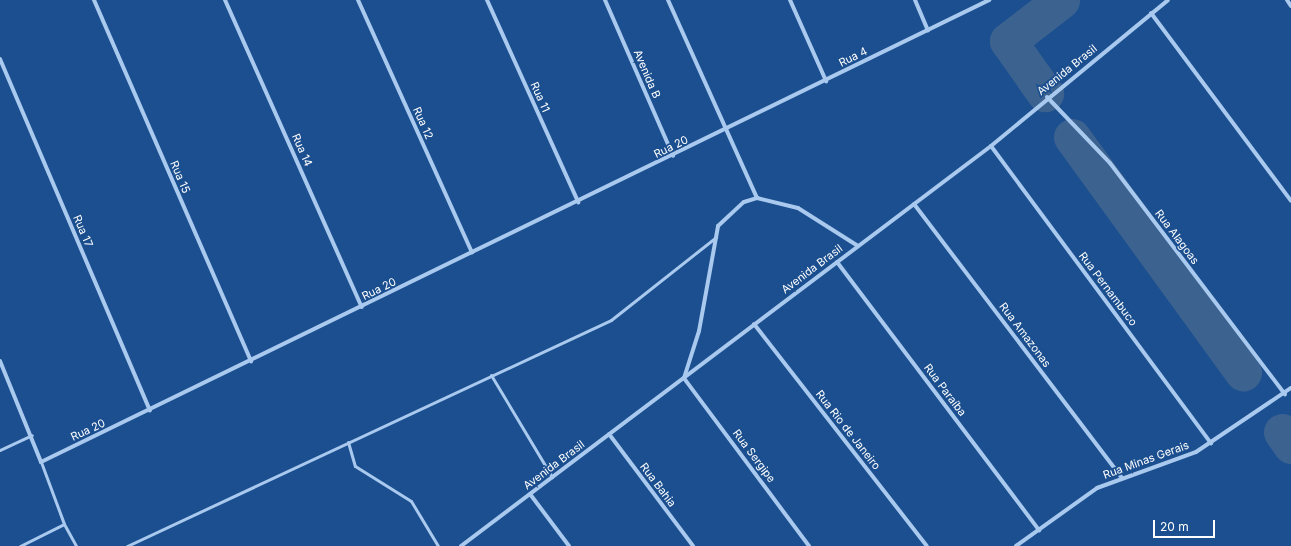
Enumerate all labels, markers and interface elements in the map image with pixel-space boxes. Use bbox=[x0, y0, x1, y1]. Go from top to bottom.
street label: Avenida Brasil bbox=[1034, 42, 1100, 98]
street label: Rua 4 bbox=[837, 45, 869, 69]
street label: Avenida B bbox=[631, 48, 663, 100]
street label: Rua 11 bbox=[528, 80, 552, 114]
street label: Rua 12 bbox=[410, 105, 436, 141]
street label: Rua 14 bbox=[289, 132, 315, 168]
street label: Rua 20 bbox=[652, 133, 690, 161]
street label: Rua 15 bbox=[167, 159, 193, 195]
street label: Rua Alagoas bbox=[1152, 207, 1202, 267]
street label: Rua 17 bbox=[70, 213, 96, 249]
street label: Avenida Brasil bbox=[779, 242, 845, 296]
street label: Rua Pernambuco bbox=[1076, 249, 1140, 329]
street label: Rua 20 bbox=[360, 275, 398, 303]
street label: Rua Amazonas bbox=[996, 300, 1054, 370]
street label: Rua Paraíba bbox=[921, 361, 969, 419]
street label: Rua Rio de Janeiro bbox=[813, 388, 883, 472]
street label: Rua 20 bbox=[69, 416, 107, 444]
street label: Rua Sergipe bbox=[730, 427, 778, 485]
street label: Avenida Brasil bbox=[521, 438, 587, 492]
street label: Rua Minas Gerais bbox=[1101, 438, 1191, 482]
street label: Rua Bahia bbox=[637, 460, 679, 510]
scale bar bbox=[1155, 512, 1217, 538]
text: 20 m bbox=[1160, 519, 1189, 534]

